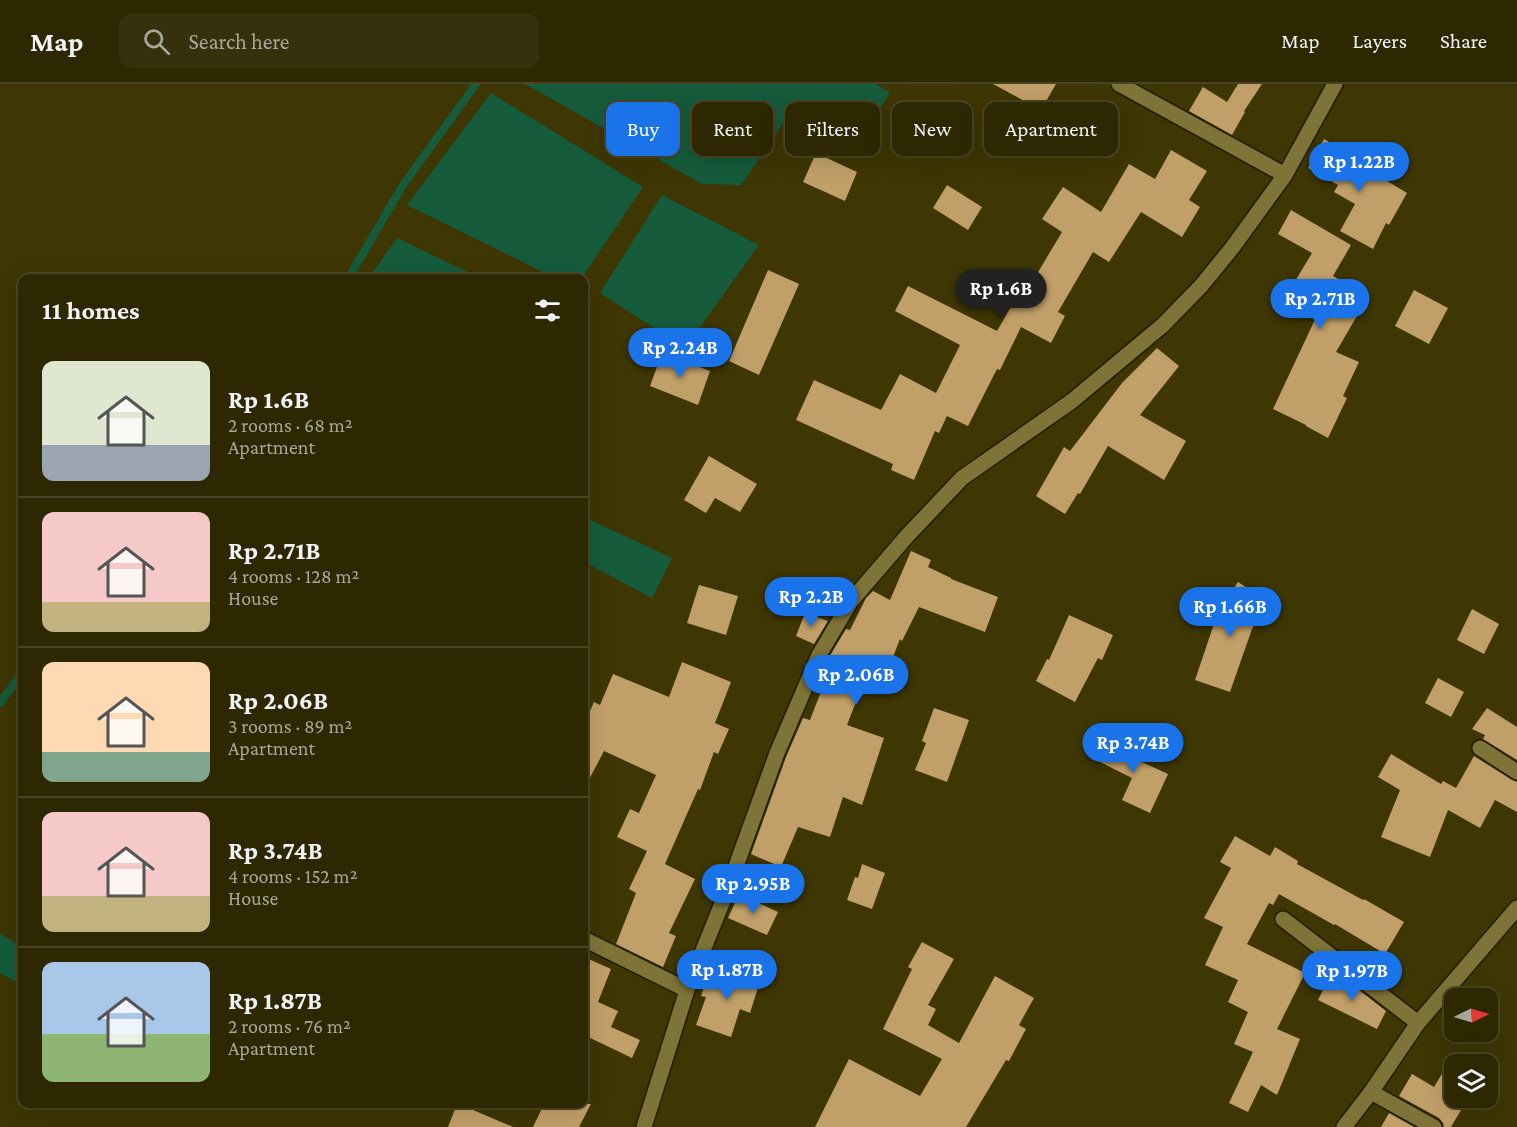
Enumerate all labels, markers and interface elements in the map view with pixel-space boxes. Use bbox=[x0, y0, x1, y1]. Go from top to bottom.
search box bbox=[119, 14, 539, 68]
icon: search bbox=[140, 25, 173, 58]
text: Map bbox=[30, 26, 83, 57]
text: Search here bbox=[188, 29, 289, 54]
text: Map bbox=[1281, 29, 1320, 53]
text: Layers bbox=[1353, 29, 1407, 53]
text: Share bbox=[1440, 29, 1487, 53]
chip: Buy bbox=[606, 102, 680, 156]
chip: Rent bbox=[692, 102, 773, 156]
chip: Filters bbox=[785, 102, 880, 156]
chip: New bbox=[892, 102, 972, 156]
chip: Apartment bbox=[984, 102, 1118, 156]
pin: Rp 1.22B bbox=[1297, 142, 1421, 193]
text: Rp 1.22B bbox=[1323, 150, 1395, 172]
pin: Rp 1.6B bbox=[946, 269, 1056, 320]
text: Rp 1.6B bbox=[970, 277, 1032, 299]
pin: Rp 2.71B bbox=[1258, 279, 1382, 330]
text: Rp 2.71B bbox=[1284, 287, 1356, 309]
icon: filters bbox=[531, 294, 564, 327]
text: 11 homes bbox=[42, 296, 140, 325]
pin: Rp 2.24B bbox=[618, 328, 742, 379]
text: Rp 2.24B bbox=[642, 336, 718, 358]
icon: home bbox=[90, 385, 162, 457]
text: Rp 1.6B bbox=[228, 385, 309, 414]
text: 2 rooms · 68 m² bbox=[228, 414, 353, 436]
text: Apartment bbox=[228, 436, 315, 458]
icon: home bbox=[90, 536, 162, 608]
text: Rp 2.71B bbox=[228, 536, 321, 565]
text: 4 rooms · 128 m² bbox=[228, 565, 359, 587]
pin: Rp 2.2B bbox=[756, 577, 866, 628]
text: Rp 2.2B bbox=[779, 585, 843, 607]
text: House bbox=[228, 587, 278, 609]
pin: Rp 1.66B bbox=[1168, 587, 1292, 638]
text: Rp 1.66B bbox=[1193, 595, 1267, 617]
pin: Rp 2.06B bbox=[794, 655, 918, 706]
text: Rp 2.06B bbox=[817, 663, 895, 685]
icon: home bbox=[90, 686, 162, 758]
text: Rp 2.06B bbox=[228, 686, 328, 715]
text: 3 rooms · 89 m² bbox=[228, 715, 352, 737]
pin: Rp 3.74B bbox=[1071, 723, 1195, 774]
text: Rp 3.74B bbox=[1097, 731, 1169, 753]
text: Apartment bbox=[228, 737, 315, 759]
icon: home bbox=[90, 836, 162, 908]
text: Rp 3.74B bbox=[228, 836, 323, 865]
pin: Rp 2.95B bbox=[691, 864, 815, 915]
text: 4 rooms · 152 m² bbox=[228, 865, 357, 887]
text: Rp 2.95B bbox=[716, 872, 790, 894]
text: House bbox=[228, 887, 278, 909]
pin: Rp 1.87B bbox=[665, 950, 789, 1001]
pin: Rp 1.97B bbox=[1290, 951, 1414, 1002]
text: Rp 1.87B bbox=[691, 958, 763, 980]
text: Rp 1.97B bbox=[1316, 959, 1388, 981]
icon: home bbox=[90, 986, 162, 1058]
text: Rp 1.87B bbox=[228, 986, 322, 1015]
north arrow bbox=[1444, 988, 1498, 1042]
map controls bbox=[1444, 988, 1498, 1108]
text: 2 rooms · 76 m² bbox=[228, 1015, 351, 1037]
text: Apartment bbox=[228, 1037, 315, 1059]
button: layers bbox=[1444, 1054, 1498, 1108]

